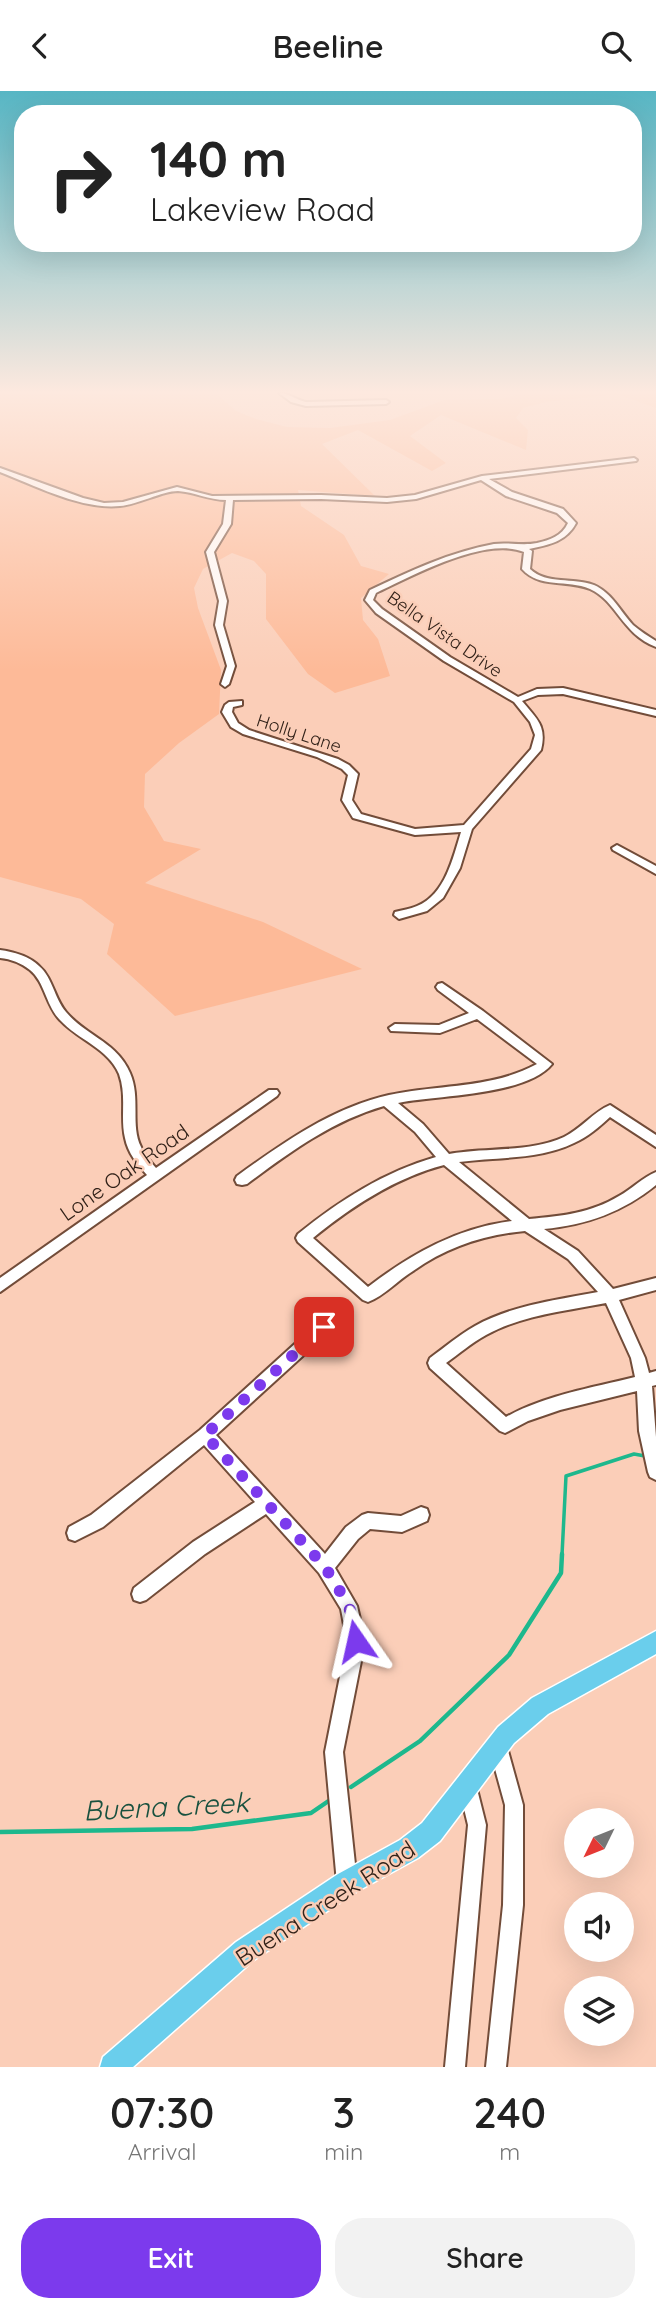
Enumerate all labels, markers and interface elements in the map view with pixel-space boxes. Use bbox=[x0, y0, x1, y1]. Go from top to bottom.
text: Beeline bbox=[272, 26, 384, 66]
icon: back bbox=[21, 27, 59, 65]
icon: search bbox=[597, 27, 635, 65]
text: 140 m bbox=[150, 128, 287, 189]
icon: right bbox=[35, 133, 126, 224]
text: Lakeview Road bbox=[150, 189, 375, 229]
street label: Bella Vista Drive bbox=[383, 586, 507, 682]
street label: Holly Lane bbox=[254, 708, 344, 758]
street label: Lone Oak Road bbox=[54, 1118, 194, 1226]
pin bbox=[294, 1297, 354, 1357]
icon: arrive bbox=[305, 1308, 343, 1346]
position arrow bbox=[319, 1604, 393, 1678]
water label: Buena Creek bbox=[82, 1784, 253, 1828]
north arrow bbox=[564, 1808, 634, 1878]
map controls bbox=[564, 1808, 634, 2046]
street label: Buena Creek Road bbox=[230, 1834, 420, 1972]
button: sound bbox=[564, 1892, 634, 1962]
button: layers bbox=[564, 1976, 634, 2046]
text: 07:30 bbox=[110, 2086, 214, 2139]
text: 3 bbox=[333, 2086, 355, 2139]
text: 240 bbox=[473, 2086, 546, 2139]
text: Arrival bbox=[128, 2137, 197, 2166]
text: min bbox=[324, 2137, 363, 2166]
text: m bbox=[499, 2137, 520, 2166]
button: Exit bbox=[21, 2218, 321, 2298]
button: Share bbox=[335, 2218, 635, 2298]

